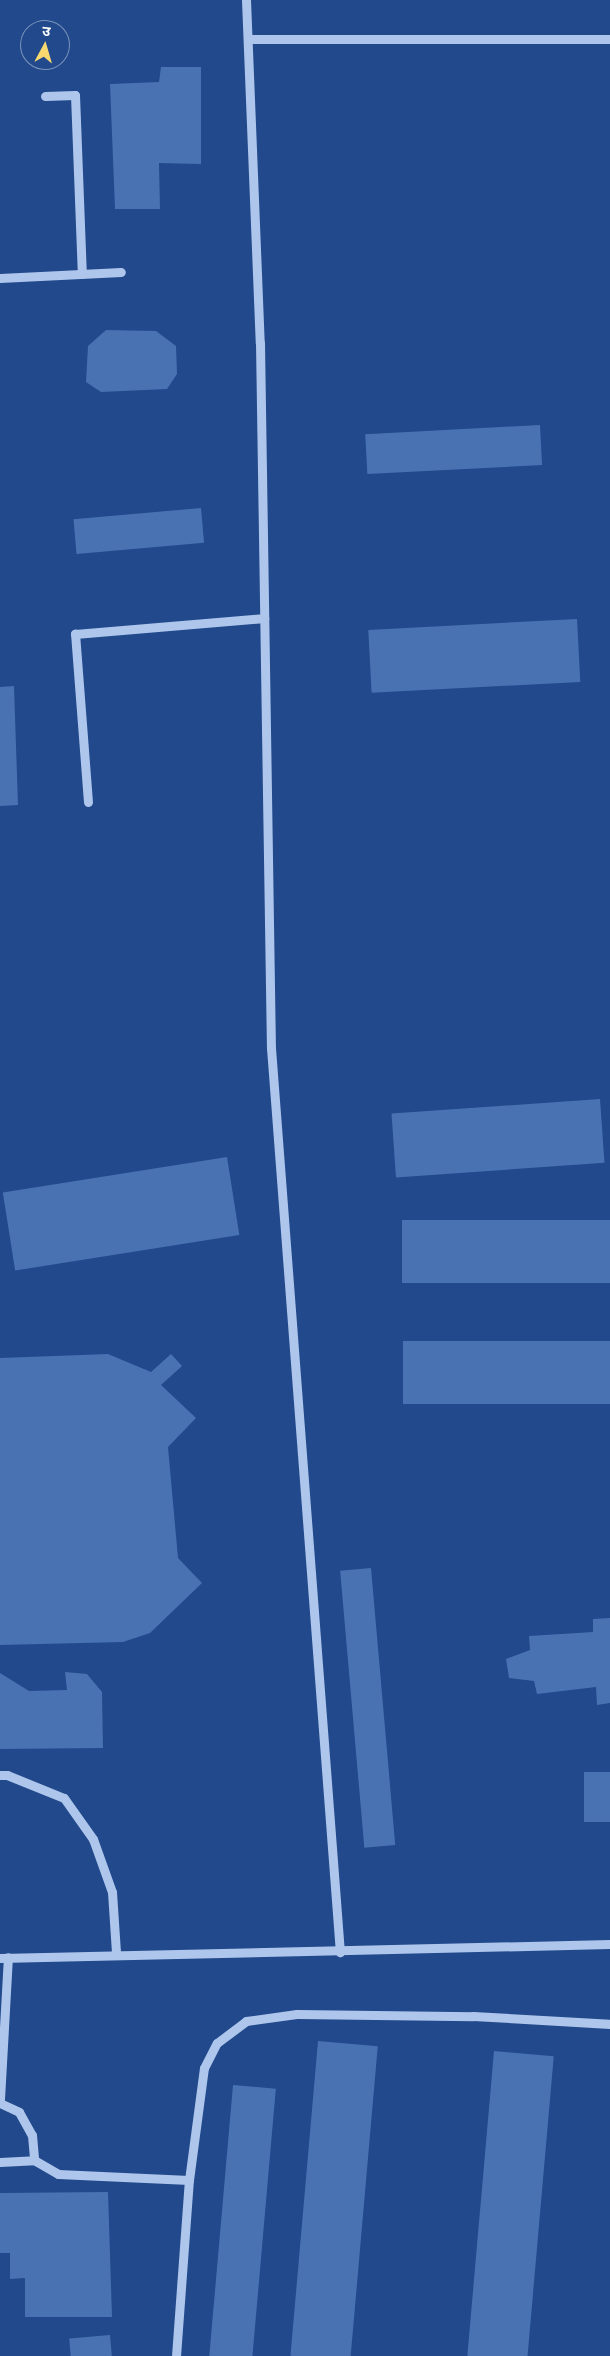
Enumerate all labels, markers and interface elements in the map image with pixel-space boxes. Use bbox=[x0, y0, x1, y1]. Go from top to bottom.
north arrow bbox=[20, 20, 70, 70]
text: उ bbox=[41, 20, 52, 41]

